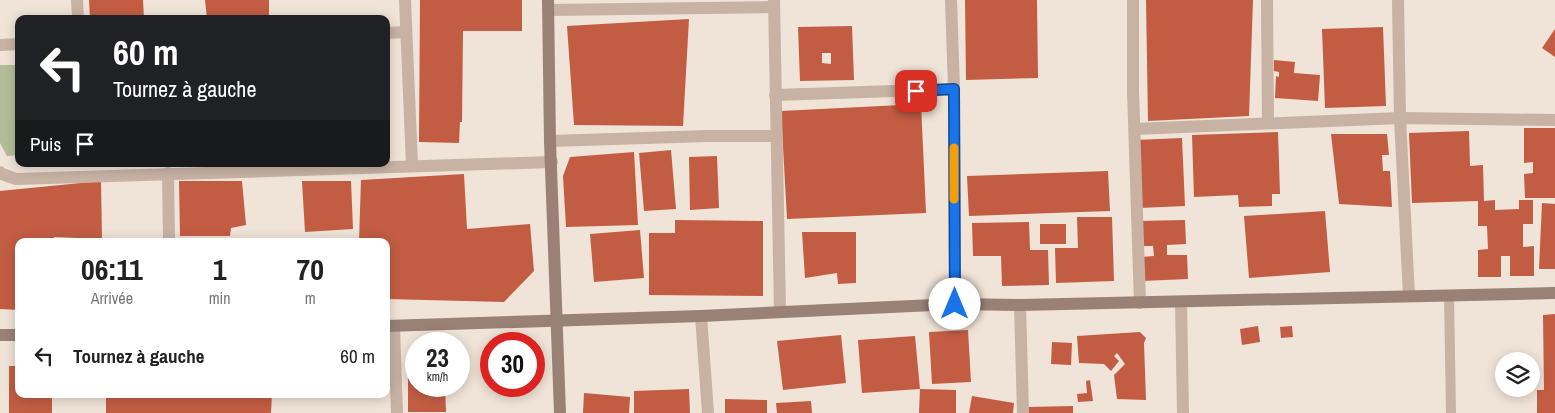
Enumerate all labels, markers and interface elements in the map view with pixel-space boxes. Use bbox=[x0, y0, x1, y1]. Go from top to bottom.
text: 60 m bbox=[113, 29, 178, 76]
icon: left bbox=[30, 35, 95, 100]
pin bbox=[895, 70, 937, 112]
text: Tournez à gauche bbox=[113, 74, 256, 104]
icon: arrive bbox=[902, 77, 930, 105]
icon: arrive bbox=[71, 130, 99, 158]
text: Puis bbox=[30, 131, 61, 157]
text: 06:11 bbox=[81, 249, 143, 289]
text: 1 bbox=[213, 249, 226, 289]
text: 70 bbox=[297, 249, 324, 289]
position arrow bbox=[928, 277, 980, 329]
text: Arrivée bbox=[91, 287, 133, 309]
text: min bbox=[209, 287, 231, 309]
text: m bbox=[305, 287, 316, 309]
speed limit sign: 30 bbox=[480, 332, 545, 397]
text: 23 bbox=[426, 341, 449, 375]
icon: left bbox=[30, 342, 58, 370]
text: Tournez à gauche bbox=[73, 343, 204, 369]
text: 60 m bbox=[340, 343, 375, 369]
map controls bbox=[1495, 352, 1540, 397]
button: layers bbox=[1495, 352, 1540, 397]
text: km/h bbox=[427, 369, 448, 385]

